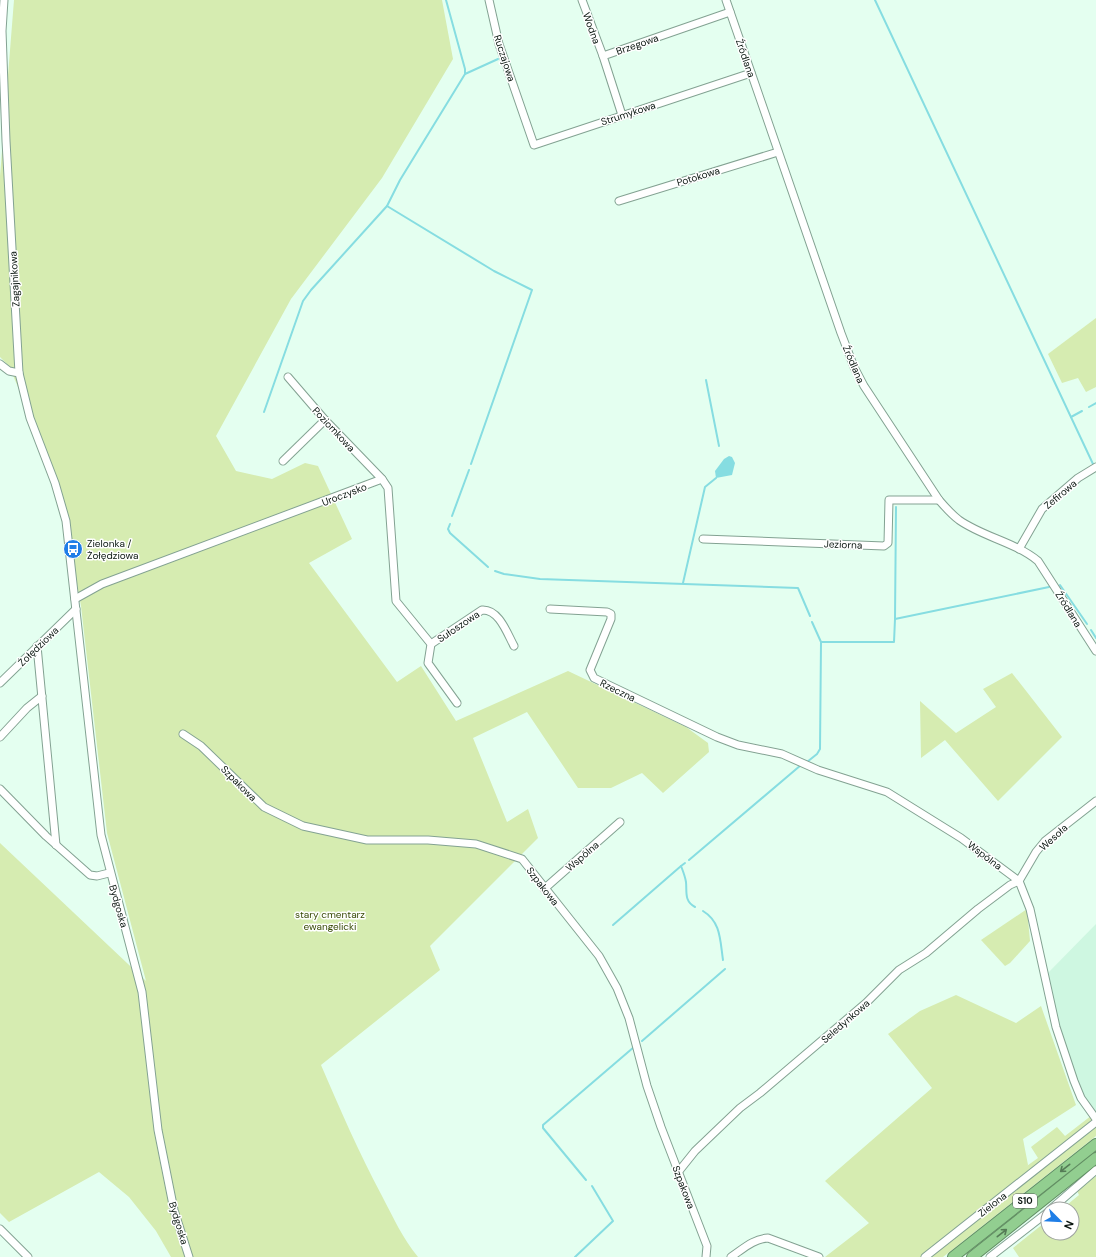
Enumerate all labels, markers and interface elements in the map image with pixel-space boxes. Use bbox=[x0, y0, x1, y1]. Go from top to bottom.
street label: Wodna bbox=[580, 11, 603, 46]
street label: Brzegowa bbox=[614, 31, 660, 58]
street label: Ruczajowa bbox=[491, 33, 518, 83]
street label: Źródlana bbox=[733, 37, 758, 79]
street label: Strumykowa bbox=[599, 99, 657, 128]
street label: Potokowa bbox=[675, 164, 721, 189]
street label: Zagajnikowa bbox=[7, 251, 22, 307]
street label: Źródlana bbox=[840, 343, 867, 385]
street label: Poziomkowa bbox=[310, 404, 358, 454]
street label: Zefirowa bbox=[1041, 477, 1079, 512]
street label: Uroczysko bbox=[320, 480, 369, 509]
place label: Zielonka / Żołędziowa bbox=[87, 537, 138, 562]
street label: Jeziorna bbox=[824, 537, 862, 552]
bus stop icon: Zielonka / Żołędziowa bbox=[62, 538, 84, 560]
street label: Źródlana bbox=[1052, 589, 1085, 630]
street label: Sułoszowa bbox=[435, 608, 482, 645]
street label: Żołędziowa bbox=[15, 624, 61, 669]
street label: Rzeczna bbox=[598, 676, 638, 705]
street label: Szpakowa bbox=[218, 763, 259, 804]
street label: Wesoła bbox=[1036, 821, 1070, 853]
street label: Wspólna bbox=[563, 838, 602, 874]
street label: Wspólna bbox=[965, 838, 1005, 873]
street label: Szpakowa bbox=[524, 864, 562, 908]
street label: Bydgoska bbox=[106, 883, 131, 929]
park label: stary cmentarz ewangelicki bbox=[295, 908, 365, 933]
street label: Seledynkowa bbox=[818, 997, 872, 1046]
street label: Szpakowa bbox=[669, 1164, 698, 1211]
one-way arrow bbox=[1060, 1164, 1071, 1172]
street label: Zielona bbox=[975, 1189, 1009, 1220]
road number: S10 bbox=[1013, 1194, 1037, 1208]
street label: Bydgoska bbox=[166, 1200, 191, 1246]
north arrow bbox=[1040, 1201, 1080, 1241]
text: N bbox=[1061, 1219, 1077, 1232]
one-way arrow bbox=[997, 1228, 1008, 1237]

